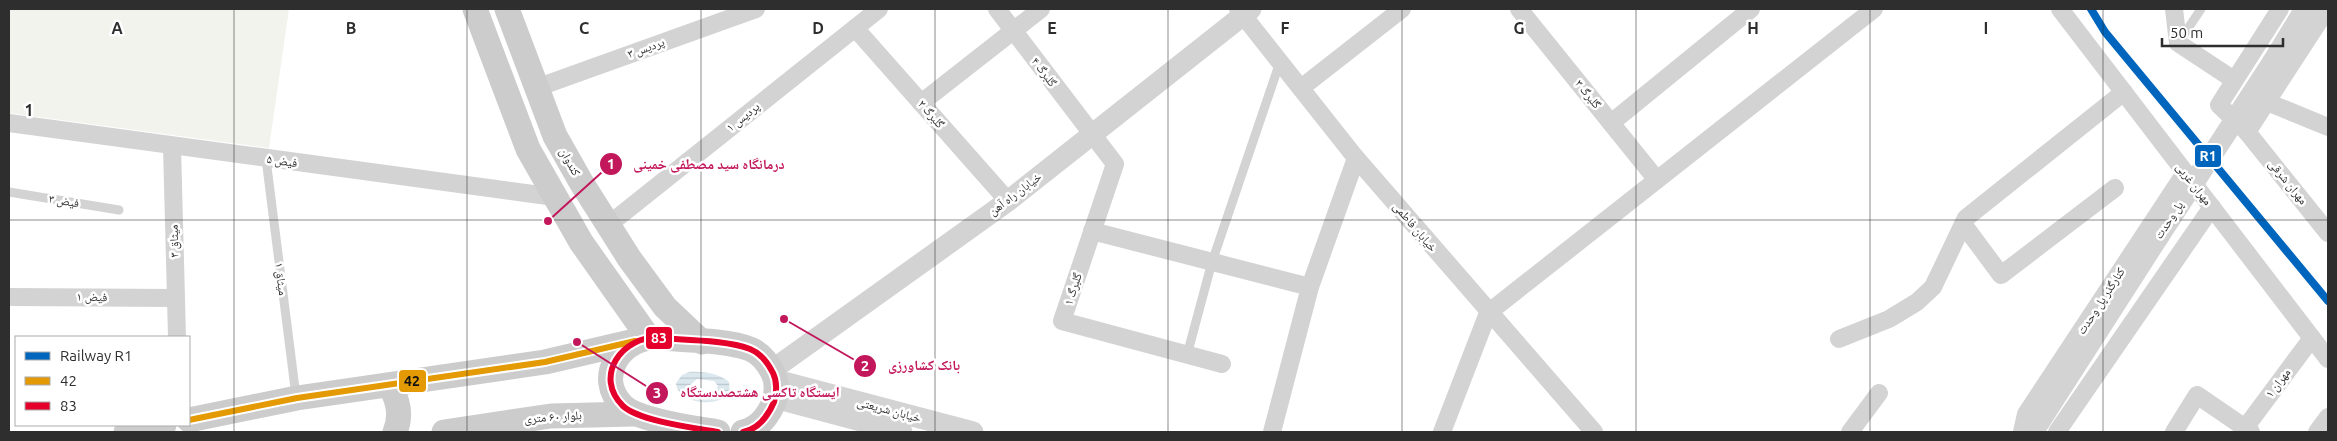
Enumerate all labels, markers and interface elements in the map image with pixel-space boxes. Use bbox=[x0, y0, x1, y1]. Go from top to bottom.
scale bar bbox=[2162, 15, 2283, 47]
text: A bbox=[111, 19, 123, 37]
text: B bbox=[346, 19, 356, 37]
text: C bbox=[579, 19, 589, 37]
text: D bbox=[812, 19, 824, 37]
text: E bbox=[1047, 19, 1057, 37]
text: F bbox=[1281, 19, 1290, 37]
text: G bbox=[1513, 19, 1525, 37]
text: H bbox=[1747, 19, 1759, 37]
text: I bbox=[1984, 19, 1988, 37]
text: 50 m bbox=[2170, 24, 2203, 41]
street label: پردیس ۳ bbox=[626, 35, 667, 61]
street label: گلبرگ ۴ bbox=[1028, 55, 1060, 90]
street label: گلبرگ ۳ bbox=[1572, 77, 1604, 112]
street label: گلبرگ ۲ bbox=[915, 97, 947, 131]
street label: پردیس ۱ bbox=[724, 99, 763, 135]
text: 1 bbox=[24, 101, 34, 119]
line badge: R1 bbox=[2194, 144, 2222, 168]
street label: کندوان bbox=[557, 146, 583, 178]
text: R1 bbox=[2199, 148, 2217, 164]
callout: درمانگاه سید مصطفی خمینی bbox=[598, 150, 795, 179]
street label: فیض ۵ bbox=[266, 152, 298, 170]
text: 1 bbox=[607, 155, 615, 172]
text: درمانگاه سید مصطفی خمینی bbox=[633, 156, 785, 173]
street label: مهران شرقی bbox=[2266, 157, 2310, 207]
street label: مهران غربی bbox=[2173, 160, 2215, 208]
street label: خیابان راه آهن bbox=[986, 169, 1045, 219]
street label: فیض ۳ bbox=[48, 192, 80, 211]
street label: پل وحدت bbox=[2152, 198, 2187, 242]
street label: خیابان فاطمی bbox=[1390, 199, 1440, 255]
street label: میثاق ۳ bbox=[167, 224, 181, 258]
street label: میثاق ۱ bbox=[272, 262, 290, 296]
street label: کنارگذر پل وحدت bbox=[2074, 265, 2128, 337]
street label: گلبرگ ۱ bbox=[1061, 271, 1085, 307]
street label: فیض ۱ bbox=[77, 290, 107, 304]
line badge: 83 bbox=[645, 326, 673, 350]
text: 83 bbox=[651, 330, 667, 346]
legend bbox=[15, 336, 190, 426]
text: Railway R1 bbox=[60, 347, 132, 364]
callout: بانک کشاورزی bbox=[853, 351, 970, 380]
text: 2 bbox=[861, 357, 869, 374]
text: بانک کشاورزی bbox=[888, 357, 960, 374]
street label: مهران ۱ bbox=[2263, 366, 2293, 400]
line badge: 42 bbox=[398, 369, 427, 393]
text: 42 bbox=[60, 372, 77, 389]
text: 42 bbox=[404, 373, 420, 389]
callout: ایستگاه تاکسی هشتصددستگاه bbox=[645, 378, 849, 407]
text: 3 bbox=[653, 384, 661, 401]
text: ایستگاه تاکسی هشتصددستگاه bbox=[680, 384, 840, 401]
street label: خیابان شریعتی bbox=[855, 395, 923, 426]
text: 83 bbox=[60, 397, 77, 414]
street label: بلوار ۶۰ متری bbox=[524, 408, 582, 426]

